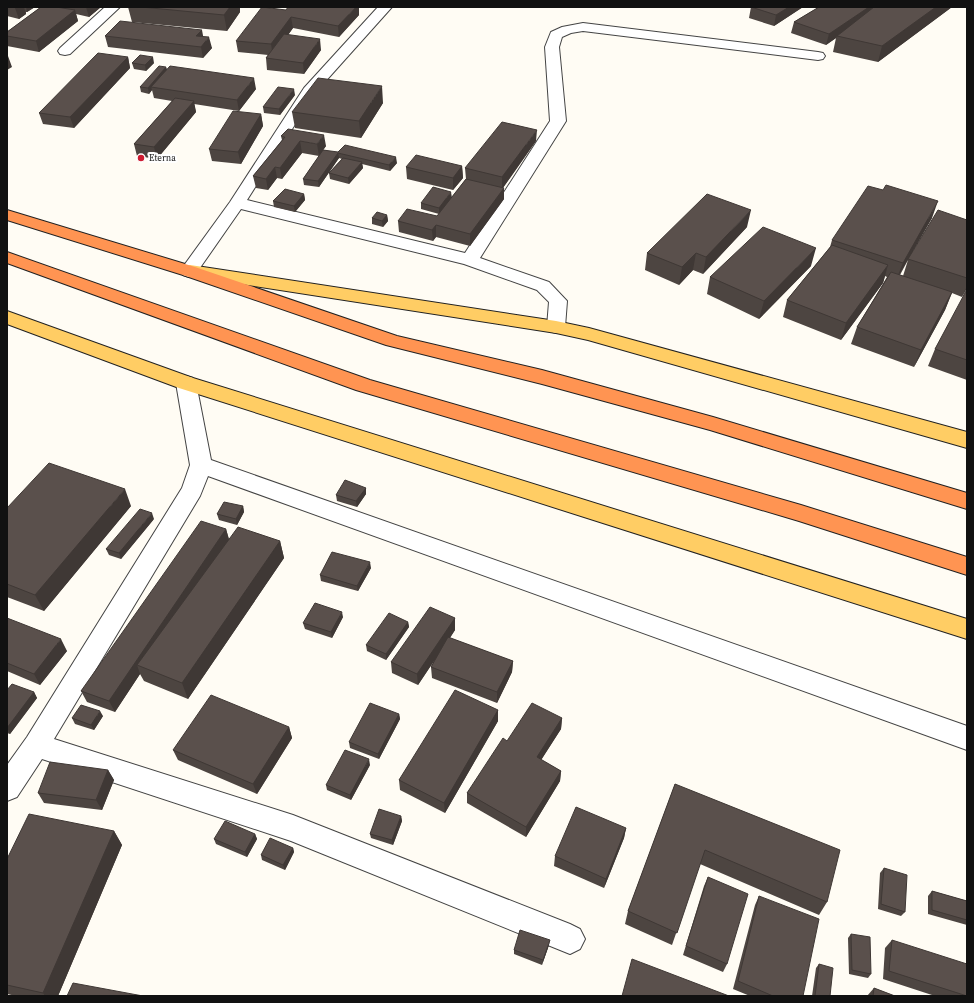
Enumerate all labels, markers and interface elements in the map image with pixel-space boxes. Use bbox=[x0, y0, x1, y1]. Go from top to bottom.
place label: Eterna bbox=[149, 152, 176, 164]
marker: Eterna bbox=[136, 153, 146, 163]

